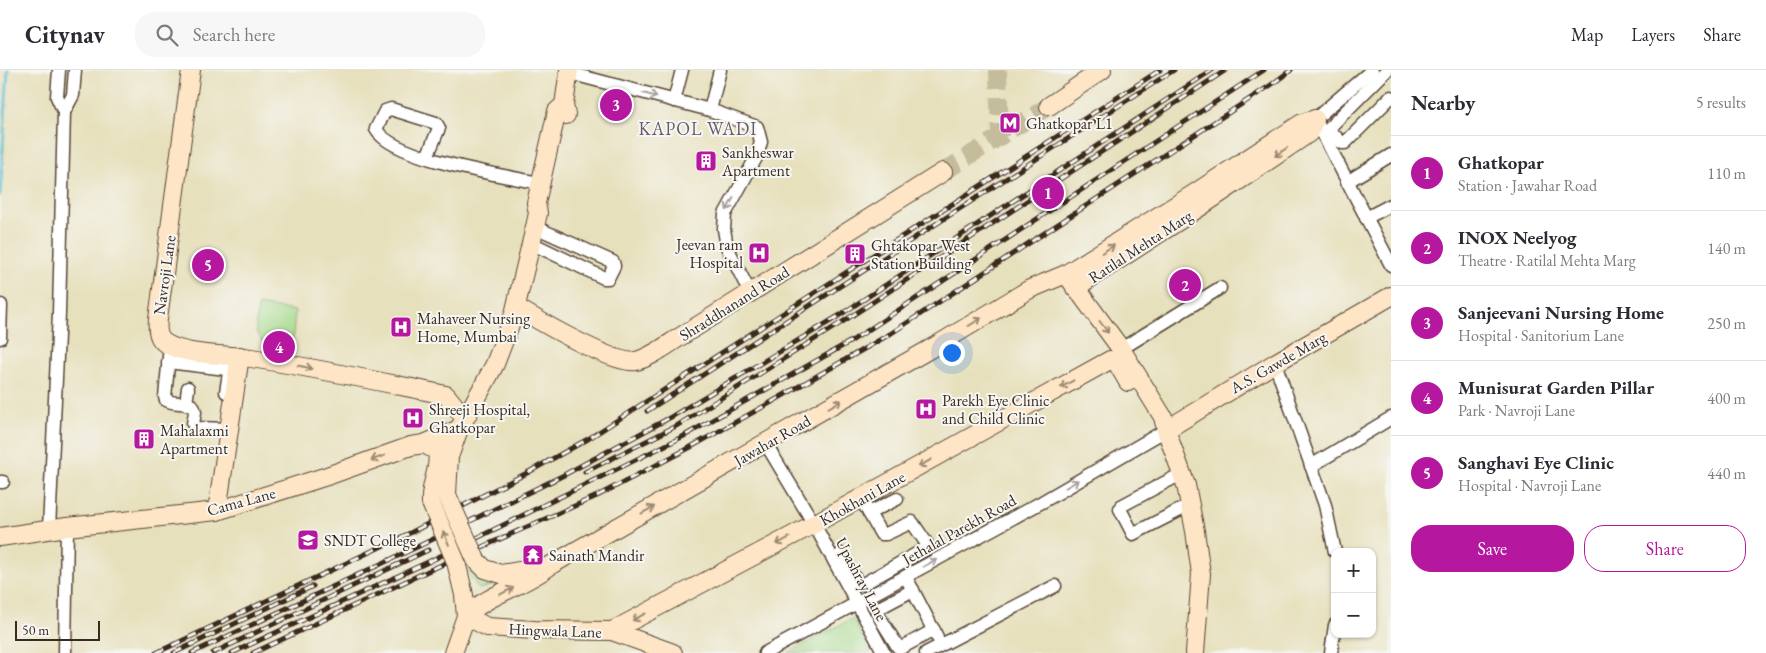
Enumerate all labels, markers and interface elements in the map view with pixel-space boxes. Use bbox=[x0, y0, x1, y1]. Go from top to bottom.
search box bbox=[135, 12, 485, 57]
text: Citynav bbox=[25, 19, 105, 50]
icon: search bbox=[153, 21, 181, 49]
text: Search here bbox=[193, 22, 275, 47]
text: Map bbox=[1571, 23, 1603, 46]
text: Layers bbox=[1631, 23, 1675, 46]
text: Share bbox=[1703, 23, 1741, 46]
pin: 3 bbox=[600, 86, 632, 124]
text: Nearby bbox=[1411, 89, 1475, 116]
one-way arrow bbox=[641, 91, 657, 100]
text: 5 results bbox=[1696, 92, 1746, 113]
metro station icon: Ghatkopar L1 bbox=[998, 111, 1022, 135]
place label: Ghatkopar L1 bbox=[1026, 113, 1113, 134]
district label: KAPOL WADI bbox=[639, 117, 757, 140]
place label: Sankheswar Apartment bbox=[721, 142, 795, 181]
one-way arrow bbox=[1274, 147, 1288, 157]
building icon: Sankheswar Apartment bbox=[694, 149, 718, 173]
text: Ghatkopar bbox=[1458, 150, 1544, 175]
text: 1 bbox=[1423, 163, 1431, 184]
text: 110 m bbox=[1707, 163, 1746, 184]
pin: 1 bbox=[1032, 174, 1064, 212]
text: Station · Jawahar Road bbox=[1458, 175, 1597, 196]
one-way arrow bbox=[725, 196, 734, 211]
street label: Ratilal Mehta Marg bbox=[1084, 204, 1197, 288]
text: INOX Neelyog bbox=[1458, 225, 1576, 250]
street label: Navroji Lane bbox=[149, 234, 180, 316]
place label: Jeevan ram Hospital bbox=[674, 234, 744, 273]
place label: Ghtakopar West Station Building bbox=[871, 235, 972, 274]
text: 2 bbox=[1423, 238, 1431, 259]
text: 140 m bbox=[1707, 238, 1746, 259]
hospital icon: Jeevan ram Hospital bbox=[747, 241, 771, 265]
building icon: Ghtakopar West Station Building bbox=[843, 242, 867, 266]
one-way arrow bbox=[1100, 243, 1114, 253]
pin: 5 bbox=[192, 246, 224, 284]
text: Theatre · Ratilal Mehta Marg bbox=[1458, 250, 1636, 271]
street label: Shraddhanand Road bbox=[675, 261, 794, 346]
pin: 2 bbox=[1169, 266, 1201, 304]
text: Sanjeevani Nursing Home bbox=[1458, 300, 1664, 325]
place label: Mahaveer Nursing Home, Mumbai bbox=[417, 308, 531, 347]
text: 3 bbox=[1423, 313, 1431, 334]
text: 250 m bbox=[1707, 313, 1746, 334]
hospital icon: Mahaveer Nursing Home, Mumbai bbox=[389, 315, 413, 339]
one-way arrow bbox=[967, 317, 981, 327]
one-way arrow bbox=[1099, 320, 1110, 333]
text: Hospital · Sanitorium Lane bbox=[1458, 325, 1624, 346]
street label: A.S. Gawde Marg bbox=[1226, 326, 1331, 399]
pin: 4 bbox=[263, 328, 295, 366]
your location bbox=[939, 340, 965, 366]
one-way arrow bbox=[297, 363, 313, 373]
text: Munisurat Garden Pillar bbox=[1458, 375, 1654, 400]
one-way arrow bbox=[1060, 380, 1075, 389]
text: 4 bbox=[1423, 388, 1431, 409]
text: 400 m bbox=[1707, 388, 1746, 409]
place label: Parekh Eye Clinic and Child Clinic bbox=[942, 390, 1050, 429]
hospital icon: Parekh Eye Clinic and Child Clinic bbox=[914, 397, 938, 421]
place label: Shreeji Hospital, Ghatkopar bbox=[429, 399, 530, 438]
one-way arrow bbox=[827, 399, 841, 409]
text: Park · Navroji Lane bbox=[1458, 400, 1575, 421]
hospital icon: Shreeji Hospital, Ghatkopar bbox=[401, 406, 425, 430]
street label: Jawahar Road bbox=[728, 410, 815, 472]
place label: Mahalaxmi Apartment bbox=[159, 420, 229, 459]
building icon: Mahalaxmi Apartment bbox=[132, 427, 156, 451]
text: Sanghavi Eye Clinic bbox=[1458, 450, 1614, 475]
one-way arrow bbox=[370, 454, 386, 463]
one-way arrow bbox=[918, 459, 933, 468]
text: 5 bbox=[1423, 463, 1431, 484]
text: 440 m bbox=[1707, 463, 1746, 484]
street label: Khokhani Lane bbox=[816, 466, 909, 531]
text: Hospital · Navroji Lane bbox=[1458, 475, 1601, 496]
one-way arrow bbox=[1065, 479, 1079, 489]
street label: Cama Lane bbox=[205, 482, 278, 521]
street label: Jethalal Parekh Road bbox=[897, 489, 1021, 570]
one-way arrow bbox=[640, 505, 654, 515]
button: Save bbox=[1411, 525, 1574, 572]
button: Share bbox=[1584, 525, 1746, 572]
school or university icon: SNDT College bbox=[296, 528, 320, 552]
place label: SNDT College bbox=[324, 530, 416, 551]
one-way arrow bbox=[441, 531, 450, 546]
street label: Upashray Lane bbox=[831, 534, 892, 625]
one-way arrow bbox=[775, 536, 790, 546]
temple icon: Sainath Mandir bbox=[521, 543, 545, 567]
place label: Sainath Mandir bbox=[549, 545, 645, 566]
map controls bbox=[1331, 548, 1376, 638]
button: + bbox=[1331, 548, 1376, 593]
one-way arrow bbox=[923, 558, 937, 568]
one-way arrow bbox=[499, 586, 514, 595]
button: − bbox=[1331, 593, 1376, 638]
one-way arrow bbox=[632, 613, 647, 622]
scale bar bbox=[15, 618, 100, 641]
street label: Hingwala Lane bbox=[508, 618, 602, 643]
text: 50 m bbox=[22, 621, 49, 639]

